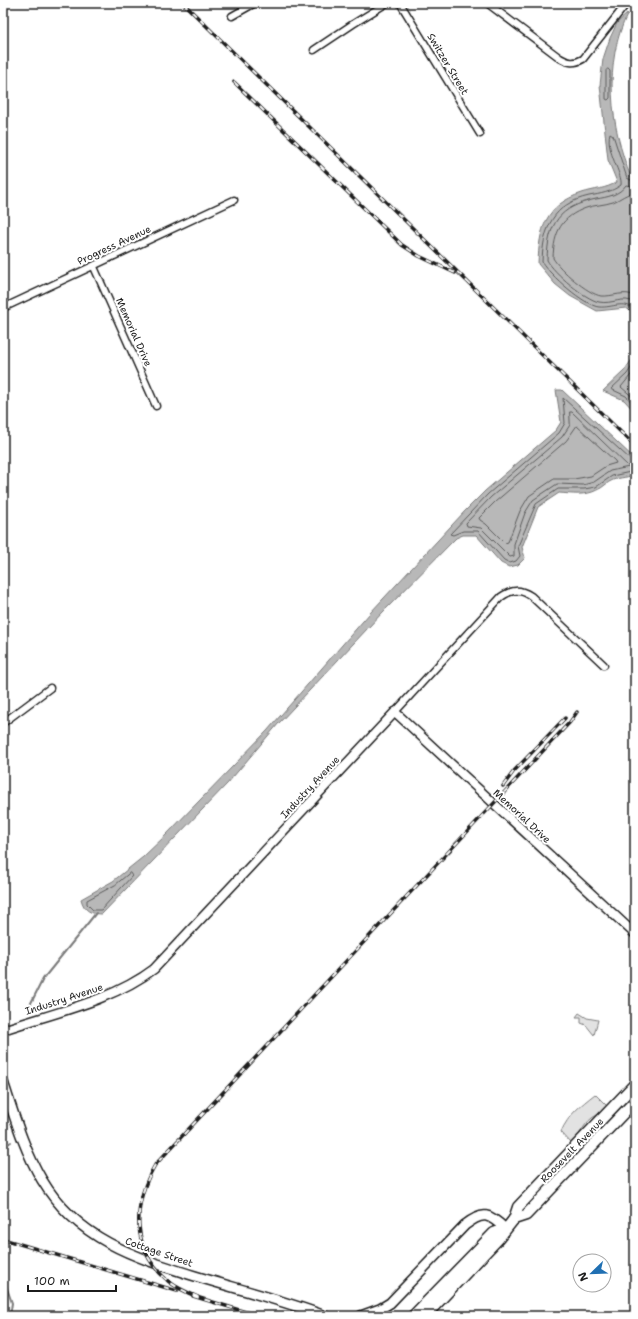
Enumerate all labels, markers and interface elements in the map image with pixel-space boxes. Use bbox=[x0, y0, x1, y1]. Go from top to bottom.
street label: Switzer Street bbox=[425, 31, 471, 97]
street label: Progress Avenue bbox=[75, 222, 153, 268]
street label: Memorial Drive bbox=[113, 296, 155, 369]
street label: Industry Avenue bbox=[278, 753, 343, 821]
street label: Memorial Drive bbox=[491, 786, 554, 846]
street label: Industry Avenue bbox=[23, 980, 105, 1018]
street label: Roosevelt Avenue bbox=[538, 1114, 607, 1185]
street label: Cottage Street bbox=[123, 1234, 195, 1270]
north arrow bbox=[572, 1253, 612, 1293]
scale bar bbox=[28, 1267, 116, 1293]
text: N bbox=[575, 1270, 592, 1284]
text: 100 m bbox=[34, 1273, 70, 1289]

